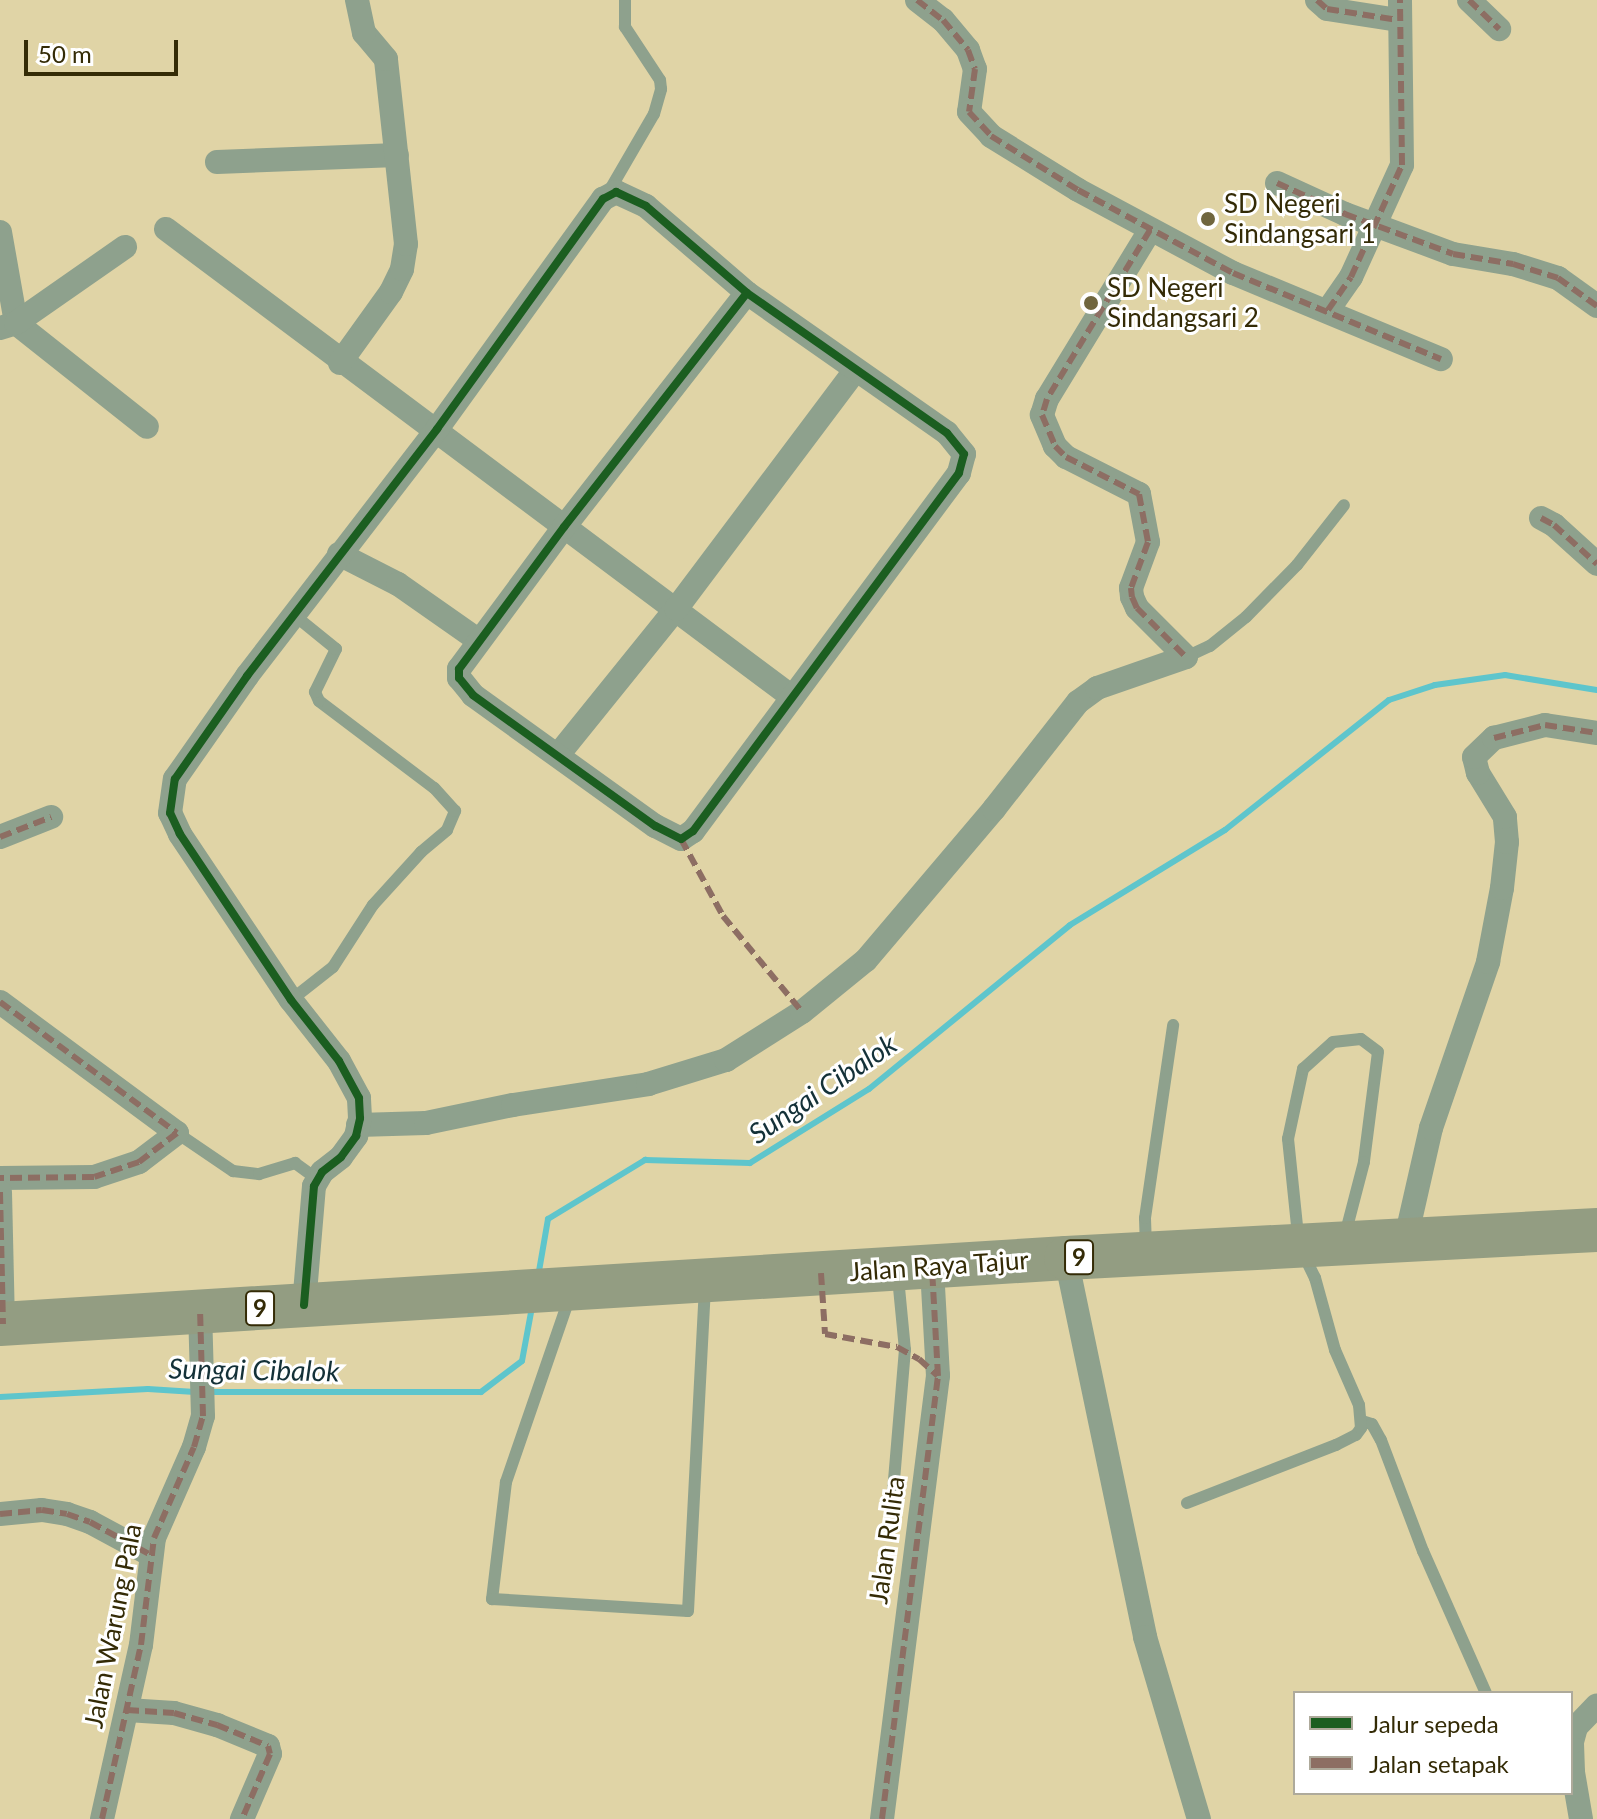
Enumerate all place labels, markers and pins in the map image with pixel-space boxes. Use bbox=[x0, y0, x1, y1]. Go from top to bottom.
place label: SD Negeri Sindangsari 1 bbox=[1224, 188, 1376, 250]
marker: SD Negeri Sindangsari 1 bbox=[1199, 210, 1217, 228]
place label: SD Negeri Sindangsari 2 bbox=[1107, 272, 1259, 334]
marker: SD Negeri Sindangsari 2 bbox=[1082, 294, 1100, 312]

